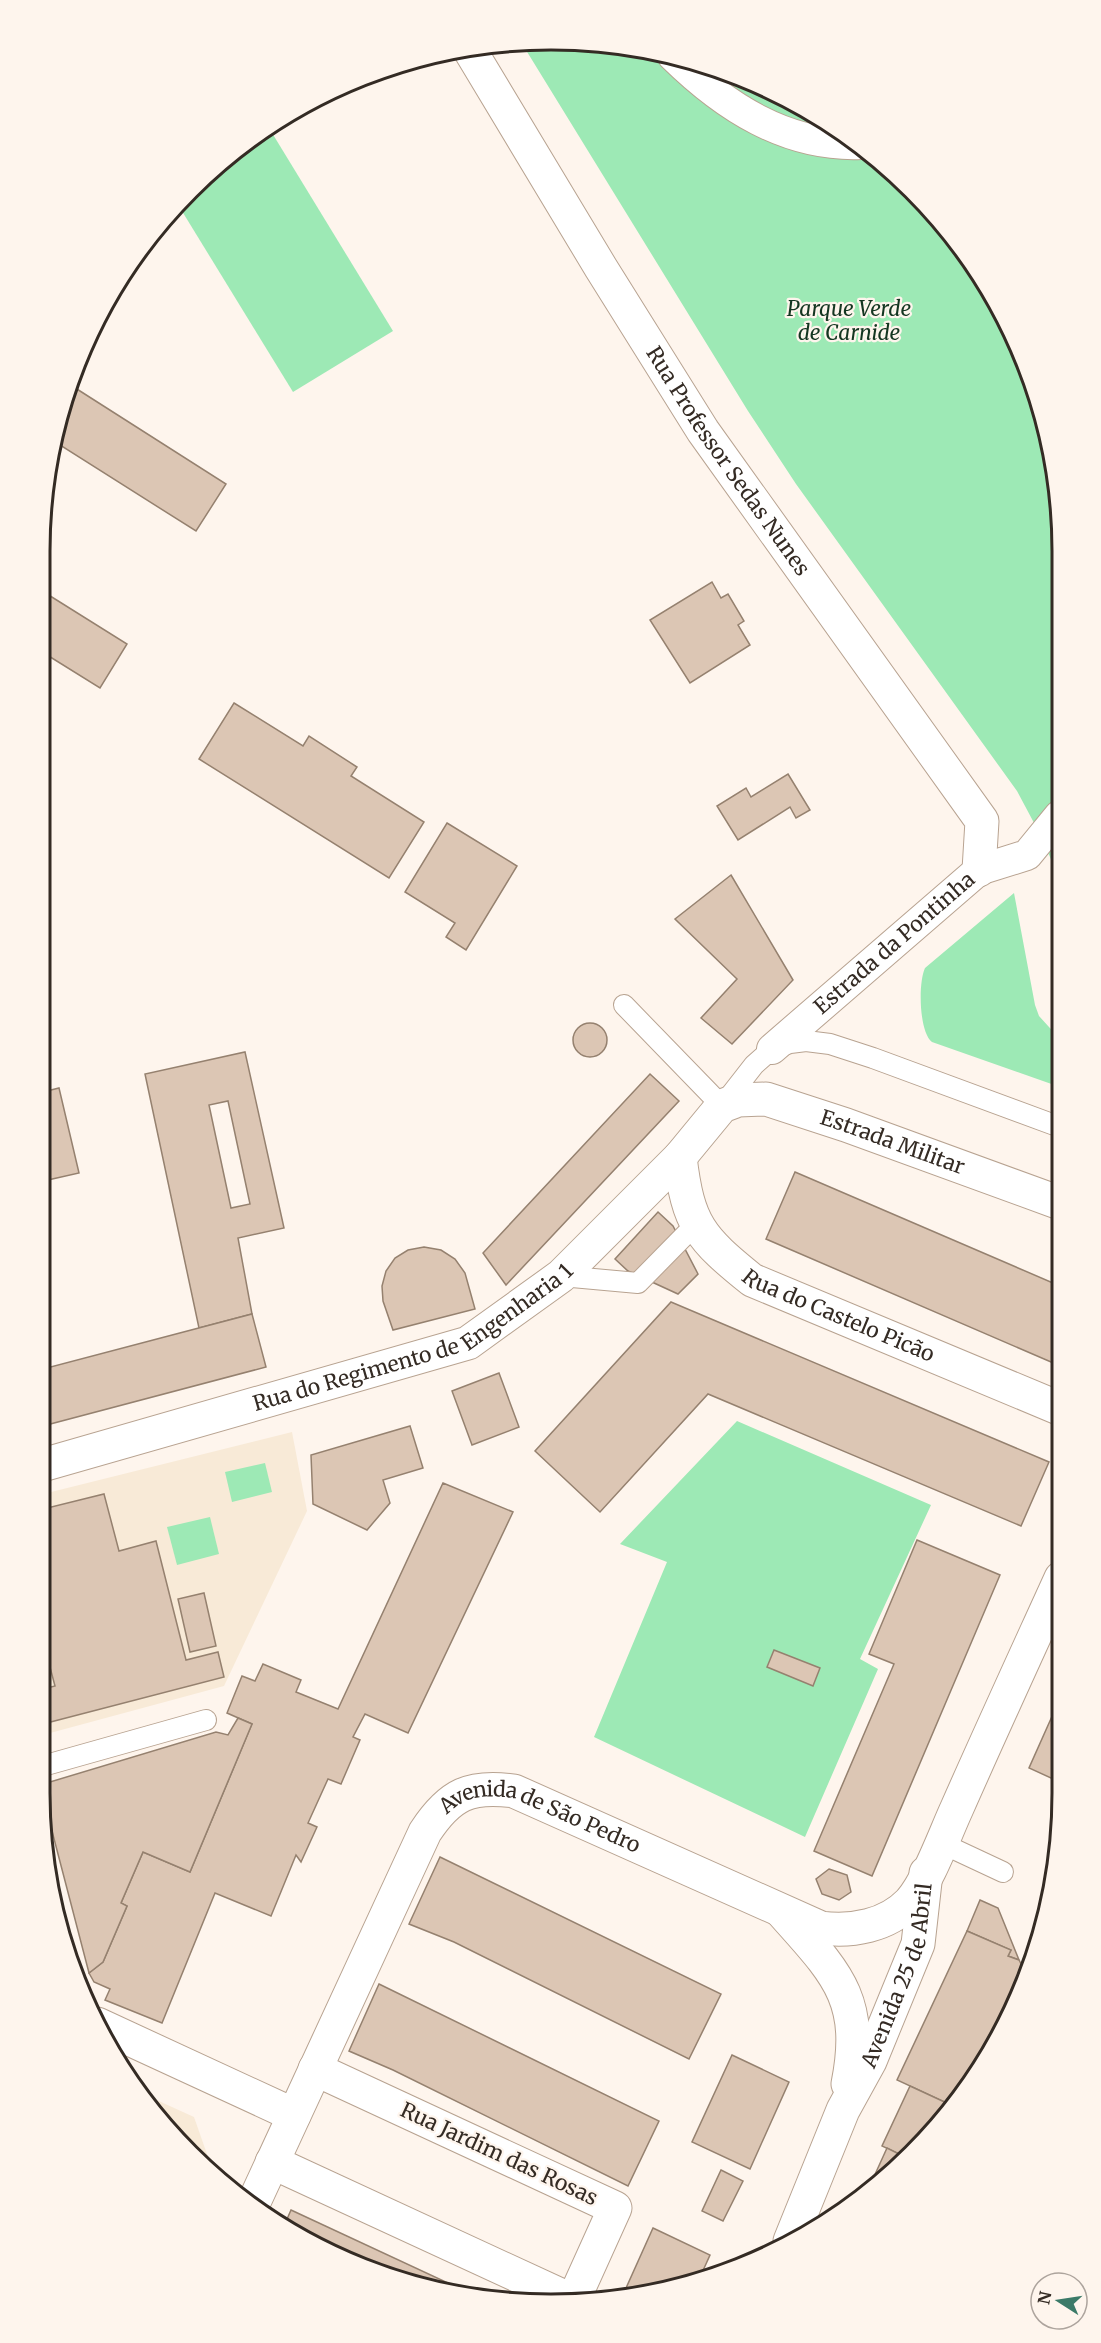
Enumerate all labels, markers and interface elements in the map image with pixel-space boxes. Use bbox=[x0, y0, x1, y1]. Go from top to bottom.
park label: Parque Verde de Carnide bbox=[787, 295, 911, 346]
street label: Rua Professor Sedas Nunes bbox=[640, 341, 816, 581]
street label: Estrada da Pontinha bbox=[808, 866, 980, 1020]
street label: Estrada Militar bbox=[817, 1104, 969, 1180]
street label: Rua do Regimento de Engenharia 1 bbox=[250, 1258, 579, 1417]
street label: Rua do Castelo Picão bbox=[736, 1263, 939, 1368]
street label: Avenida de São Pedro bbox=[432, 1775, 645, 1859]
street label: Avenida 25 de Abril bbox=[854, 1881, 938, 2073]
street label: Rua Jardim das Rosas bbox=[396, 2096, 602, 2211]
north arrow bbox=[1029, 2271, 1089, 2331]
text: N bbox=[1033, 2289, 1055, 2306]

